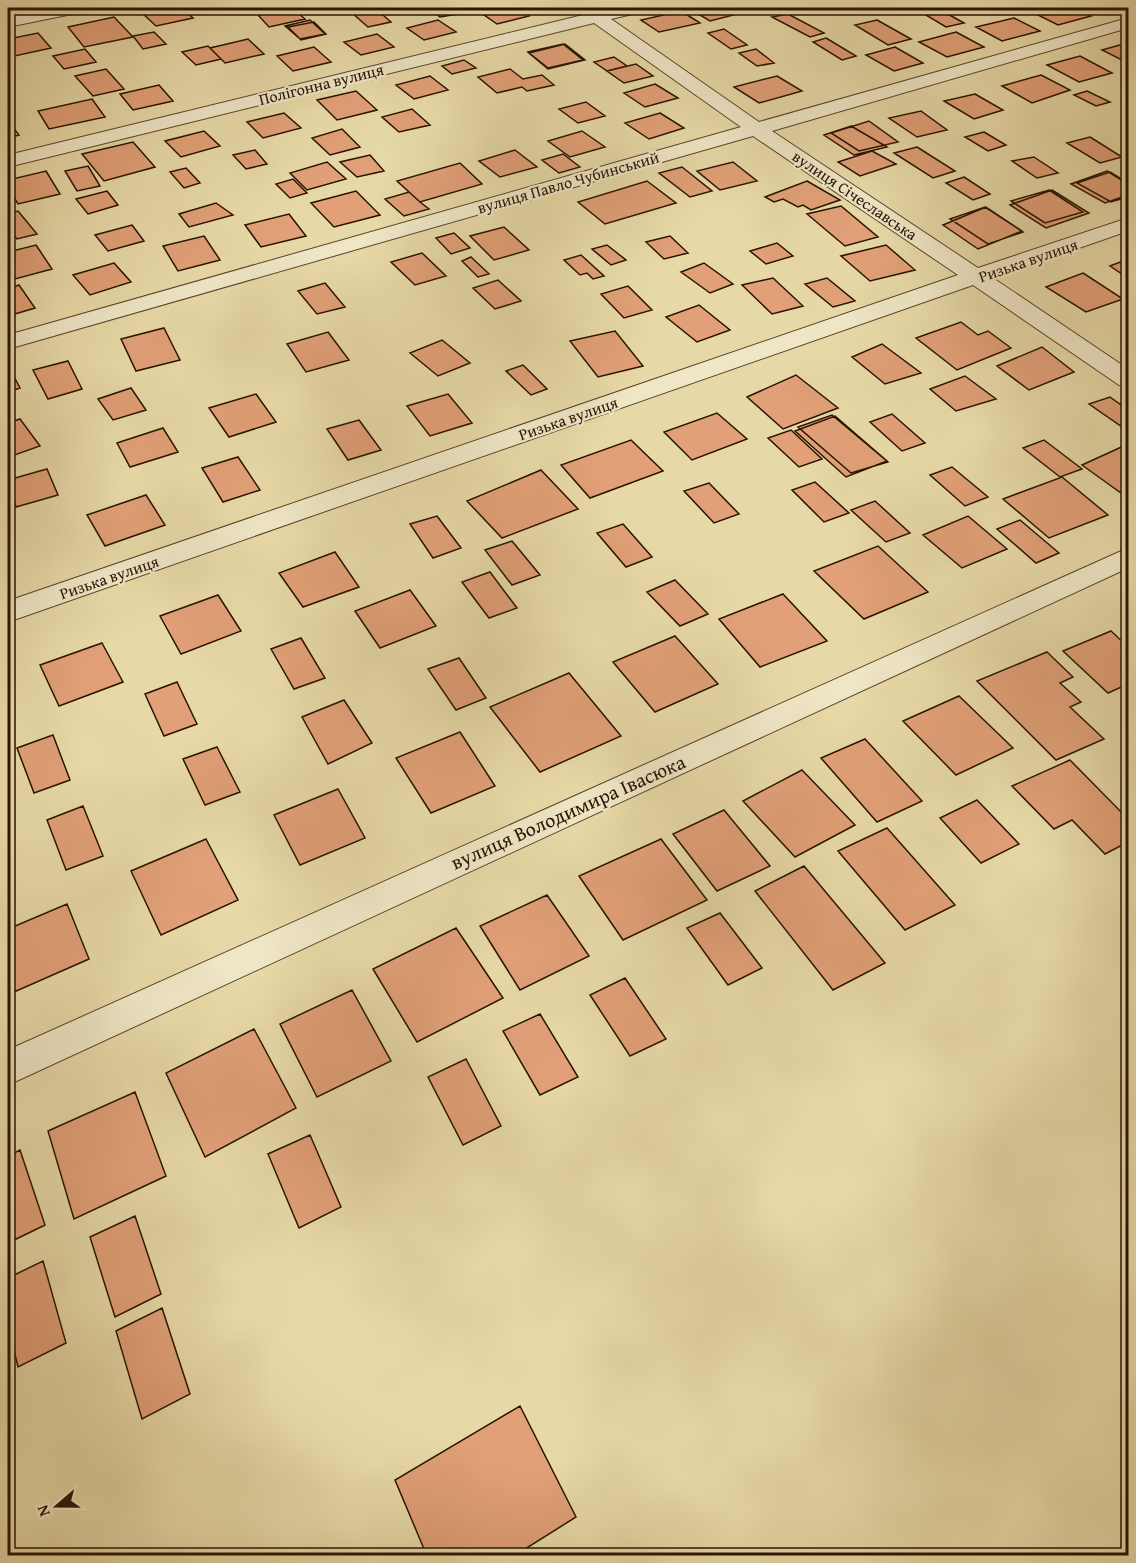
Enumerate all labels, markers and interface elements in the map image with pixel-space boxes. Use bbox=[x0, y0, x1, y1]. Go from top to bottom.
street label: Полігонна вулиця bbox=[256, 57, 386, 111]
street label: вулиця Павло Чубинський bbox=[474, 144, 662, 219]
street label: вулиця Січеславська bbox=[788, 144, 923, 246]
street label: Ризька вулиця bbox=[975, 232, 1081, 288]
street label: Ризька вулиця bbox=[515, 390, 621, 446]
street label: Ризька вулиця bbox=[56, 549, 162, 605]
street label: вулиця Володимира Івасюка bbox=[446, 746, 690, 876]
north arrow bbox=[27, 1476, 87, 1536]
text: N bbox=[30, 1502, 56, 1520]

